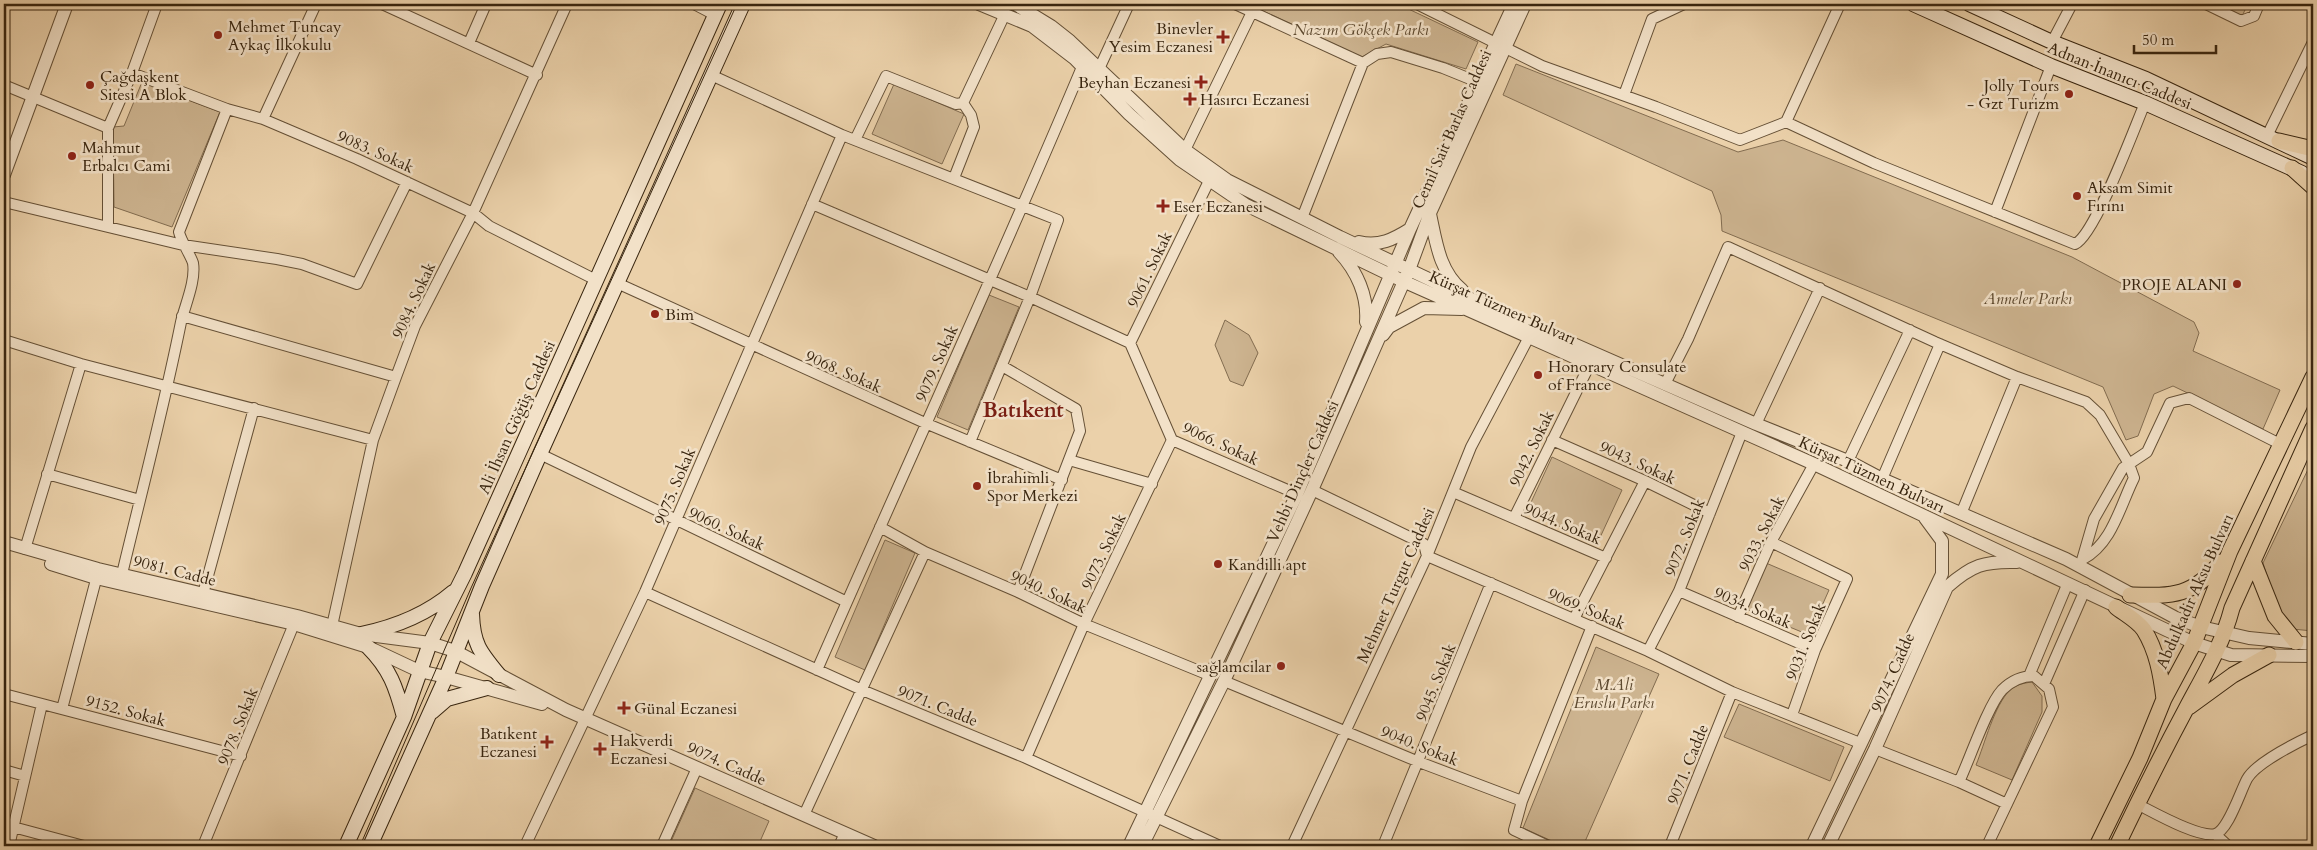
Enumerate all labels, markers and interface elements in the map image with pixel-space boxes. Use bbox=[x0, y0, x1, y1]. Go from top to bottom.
place label: Mehmet Tuncay Aykaç İlkokulu bbox=[228, 16, 342, 56]
place label: Binevler Yesim Eczanesi bbox=[1109, 18, 1213, 58]
park label: Nazım Gökçek Parkı bbox=[1293, 19, 1430, 41]
scale bar bbox=[2134, 22, 2217, 54]
marker: Mehmet Tuncay Aykaç İlkokulu bbox=[212, 29, 224, 41]
text: 50 m bbox=[2142, 30, 2174, 50]
marker: Binevler Yesim Eczanesi bbox=[1217, 31, 1229, 43]
street label: Adnan İnanıcı Caddesi bbox=[2044, 37, 2195, 115]
street label: Cemil Sait Barlas Caddesi bbox=[1407, 46, 1497, 213]
place label: Çağdaşkent Sitesi A Blok bbox=[100, 66, 187, 106]
place label: Beyhan Eczanesi bbox=[1078, 72, 1192, 94]
place label: Jolly Tours - Gzt Turizm bbox=[1967, 75, 2059, 115]
marker: Beyhan Eczanesi bbox=[1195, 76, 1207, 88]
marker: Çağdaşkent Sitesi A Blok bbox=[84, 79, 96, 91]
marker: Jolly Tours - Gzt Turizm bbox=[2063, 88, 2075, 100]
place label: Hasırcı Eczanesi bbox=[1200, 89, 1310, 111]
marker: Hasırcı Eczanesi bbox=[1184, 93, 1196, 105]
street label: 9083. Sokak bbox=[334, 125, 418, 179]
place label: Mahmut Erbalcı Cami bbox=[82, 137, 171, 177]
marker: Mahmut Erbalcı Cami bbox=[66, 150, 78, 162]
place label: Aksam Simit Fırını bbox=[2087, 177, 2173, 217]
marker: Aksam Simit Fırını bbox=[2071, 190, 2083, 202]
place label: Eser Eczanesi bbox=[1173, 196, 1264, 218]
marker: Eser Eczanesi bbox=[1157, 200, 1169, 212]
street label: 9061. Sokak bbox=[1122, 227, 1178, 311]
street label: 9084. Sokak bbox=[387, 258, 441, 342]
street label: Kürşat Tüzmen Bulvarı bbox=[1425, 266, 1580, 351]
place label: PROJE ALANI bbox=[2121, 274, 2227, 296]
marker: PROJE ALANI bbox=[2231, 278, 2243, 290]
park label: Anneler Parkı bbox=[1983, 288, 2073, 310]
place label: Bim bbox=[665, 304, 694, 326]
marker: Bim bbox=[649, 308, 661, 320]
street label: 9079. Sokak bbox=[910, 321, 964, 405]
street label: Ali İhsan Göğüş Caddesi bbox=[473, 337, 561, 498]
street label: 9068. Sokak bbox=[802, 345, 886, 399]
place label: Honorary Consulate of France bbox=[1548, 356, 1687, 396]
marker: Honorary Consulate of France bbox=[1532, 369, 1544, 381]
district label: Batıkent bbox=[982, 396, 1064, 425]
street label: Vehbi Dinçler Caddesi bbox=[1262, 396, 1344, 546]
street label: 9042. Sokak bbox=[1504, 406, 1560, 490]
street label: 9066. Sokak bbox=[1179, 417, 1263, 471]
street label: Kürşat Tüzmen Bulvarı bbox=[1795, 431, 1949, 519]
street label: 9043. Sokak bbox=[1596, 436, 1680, 490]
street label: 9075. Sokak bbox=[649, 444, 701, 528]
place label: İbrahimli Spor Merkezi bbox=[987, 467, 1078, 507]
marker: İbrahimli Spor Merkezi bbox=[971, 480, 983, 492]
street label: 9033. Sokak bbox=[1734, 492, 1790, 575]
street label: 9072. Sokak bbox=[1659, 495, 1711, 579]
street label: 9044. Sokak bbox=[1521, 498, 1605, 550]
street label: 9060. Sokak bbox=[685, 502, 769, 556]
street label: Mehmet Turgut Caddesi bbox=[1352, 504, 1440, 667]
street label: 9073. Sokak bbox=[1076, 509, 1132, 593]
street label: Abdulkadir Aksu Bulvarı bbox=[2151, 510, 2239, 672]
street label: 9081. Cadde bbox=[131, 550, 218, 592]
place label: Kandilli apt bbox=[1228, 554, 1306, 576]
marker: Kandilli apt bbox=[1212, 558, 1224, 570]
street label: 9040. Sokak bbox=[1007, 565, 1091, 619]
street label: 9034. Sokak bbox=[1711, 582, 1795, 634]
street label: 9069. Sokak bbox=[1545, 583, 1629, 635]
street label: 9031. Sokak bbox=[1780, 599, 1832, 683]
street label: 9074. Cadde bbox=[1866, 629, 1920, 716]
street label: 9045. Sokak bbox=[1410, 640, 1462, 724]
place label: sağlamcilar bbox=[1197, 656, 1271, 678]
marker: sağlamcilar bbox=[1275, 660, 1287, 672]
park label: M.Ali Eruslu Parkı bbox=[1574, 674, 1655, 714]
street label: 9071. Cadde bbox=[894, 680, 981, 732]
street label: 9078. Sokak bbox=[212, 684, 264, 768]
street label: 9152. Sokak bbox=[83, 690, 169, 732]
place label: Günal Eczanesi bbox=[634, 698, 738, 720]
marker: Günal Eczanesi bbox=[618, 702, 630, 714]
street label: 9040. Sokak bbox=[1378, 720, 1462, 772]
street label: 9071. Cadde bbox=[1662, 721, 1714, 808]
place label: Batıkent Eczanesi bbox=[480, 723, 537, 763]
place label: Hakverdi Eczanesi bbox=[610, 730, 674, 770]
marker: Batıkent Eczanesi bbox=[541, 736, 553, 748]
street label: 9074. Cadde bbox=[683, 737, 770, 791]
marker: Hakverdi Eczanesi bbox=[594, 743, 606, 755]

